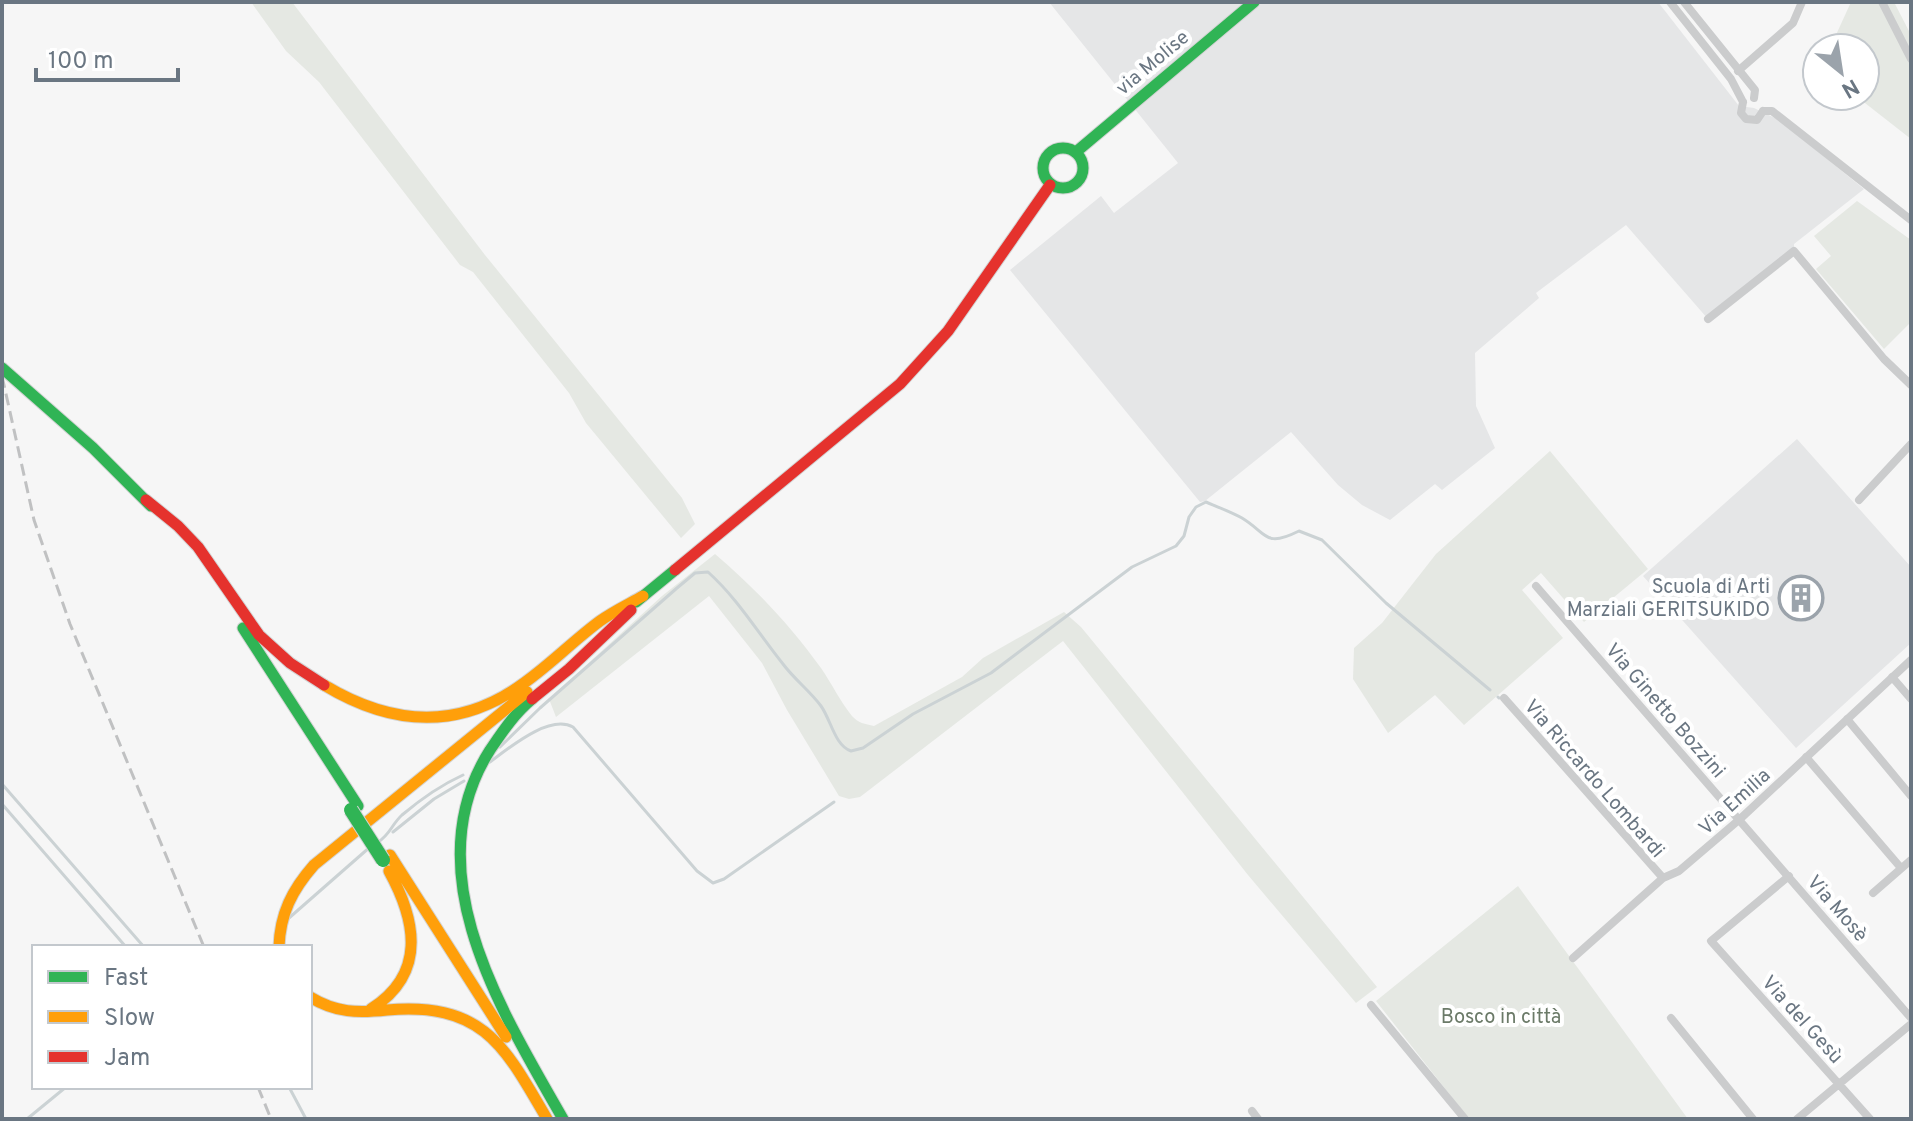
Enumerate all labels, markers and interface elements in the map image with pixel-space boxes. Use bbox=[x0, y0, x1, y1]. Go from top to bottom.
street label: via Molise bbox=[1111, 25, 1195, 102]
scale bar bbox=[36, 32, 178, 82]
north arrow bbox=[1801, 32, 1881, 112]
text: 100 m bbox=[48, 47, 114, 77]
text: N bbox=[1836, 72, 1863, 103]
building icon: Scuola di Arti Marziali GERITSUKIDO bbox=[1777, 574, 1825, 622]
place label: Scuola di Arti Marziali GERITSUKIDO bbox=[1567, 575, 1770, 624]
street label: Via Ginetto Bozzini bbox=[1599, 638, 1730, 784]
street label: Via Riccardo Lombardi bbox=[1517, 695, 1670, 864]
street label: Via Emilia bbox=[1694, 763, 1777, 842]
street label: Via Mosè bbox=[1800, 870, 1873, 948]
legend bbox=[32, 945, 312, 1089]
text: Fast bbox=[104, 964, 148, 994]
street label: Via del Gesù bbox=[1755, 971, 1848, 1070]
text: Slow bbox=[104, 1004, 155, 1034]
park label: Bosco in città bbox=[1441, 1005, 1561, 1031]
text: Jam bbox=[104, 1044, 150, 1074]

